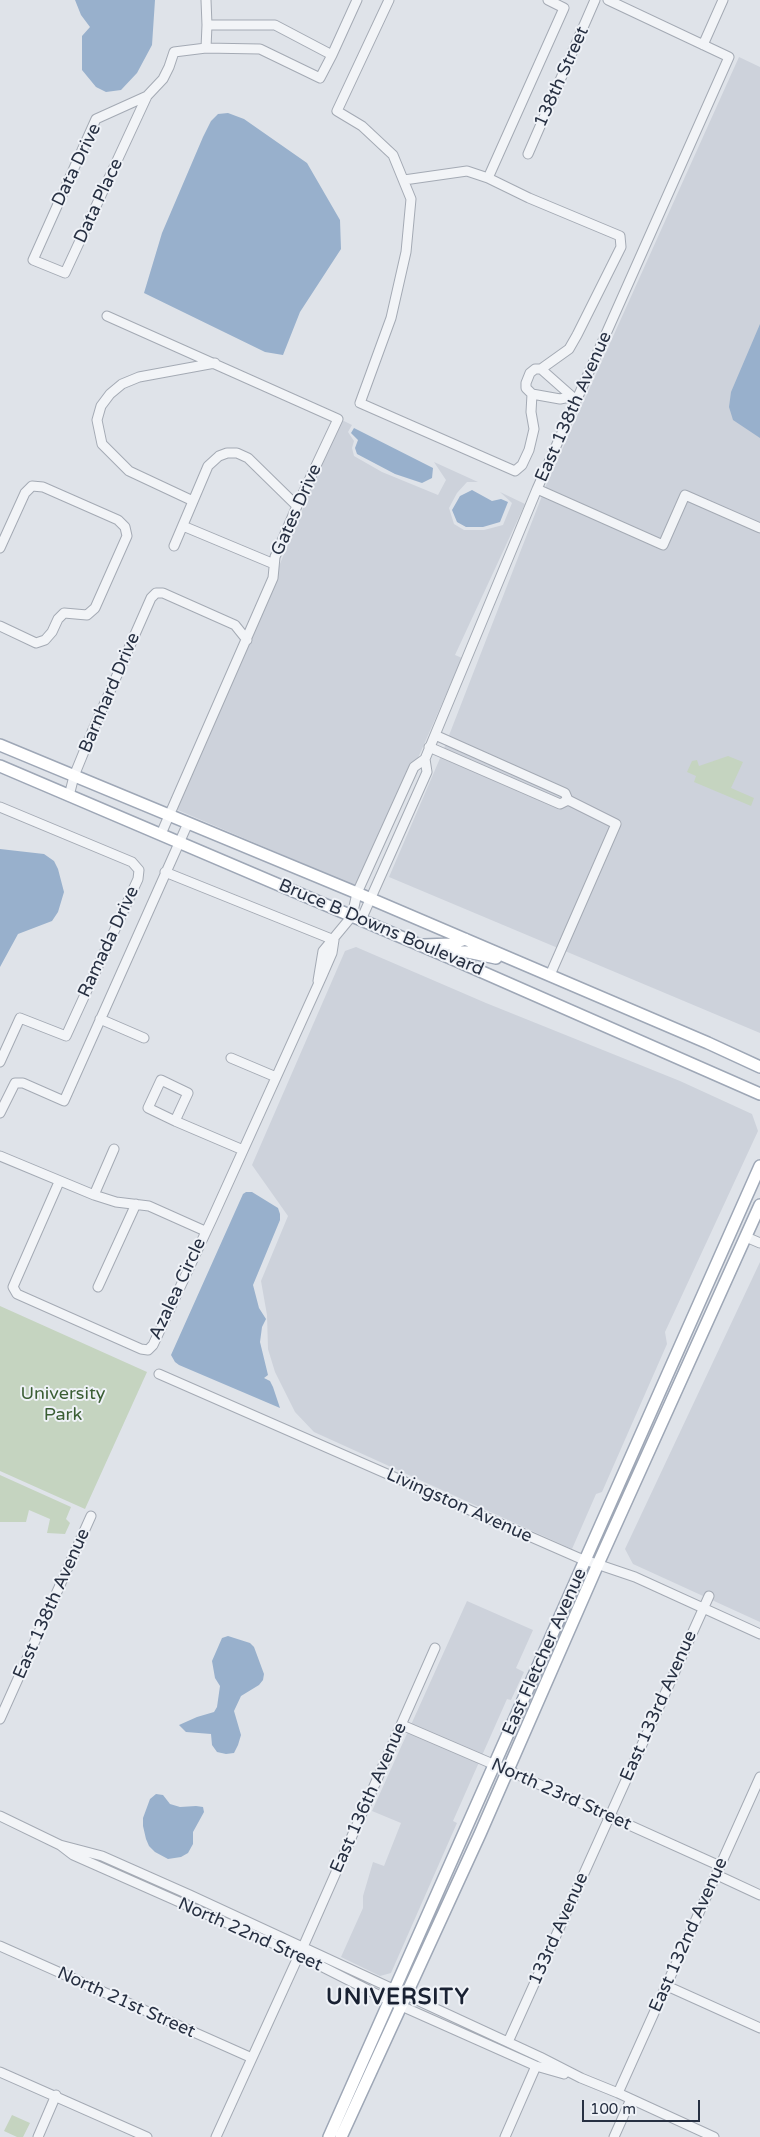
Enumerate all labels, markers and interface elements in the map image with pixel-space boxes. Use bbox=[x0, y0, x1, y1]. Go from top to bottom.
street label: 138th Street bbox=[530, 23, 594, 131]
street label: Data Drive bbox=[48, 120, 106, 210]
street label: Data Place bbox=[70, 155, 128, 247]
street label: East 138th Avenue bbox=[531, 328, 617, 486]
street label: Gates Drive bbox=[267, 461, 327, 559]
street label: Barnhard Drive bbox=[75, 630, 145, 756]
street label: Bruce B Downs Boulevard bbox=[275, 875, 487, 981]
street label: Ramada Drive bbox=[74, 883, 144, 1001]
street label: Azalea Circle bbox=[145, 1235, 211, 1343]
park label: University Park bbox=[21, 1383, 105, 1426]
street label: Livingston Avenue bbox=[383, 1464, 535, 1548]
street label: East 138th Avenue bbox=[9, 1525, 95, 1683]
street label: East Fletcher Avenue bbox=[498, 1565, 592, 1739]
street label: East 133rd Avenue bbox=[616, 1627, 702, 1785]
street label: East 136th Avenue bbox=[326, 1719, 412, 1877]
street label: North 23rd Street bbox=[488, 1754, 634, 1836]
street label: East 132nd Avenue bbox=[645, 1854, 733, 2016]
street label: 133rd Avenue bbox=[525, 1869, 593, 1989]
street label: North 22nd Street bbox=[175, 1893, 325, 1977]
street label: North 21st Street bbox=[54, 1963, 198, 2043]
district label: UNIVERSITY bbox=[325, 1985, 471, 2011]
scale bar bbox=[585, 2090, 702, 2122]
text: 100 m bbox=[590, 2100, 636, 2118]

